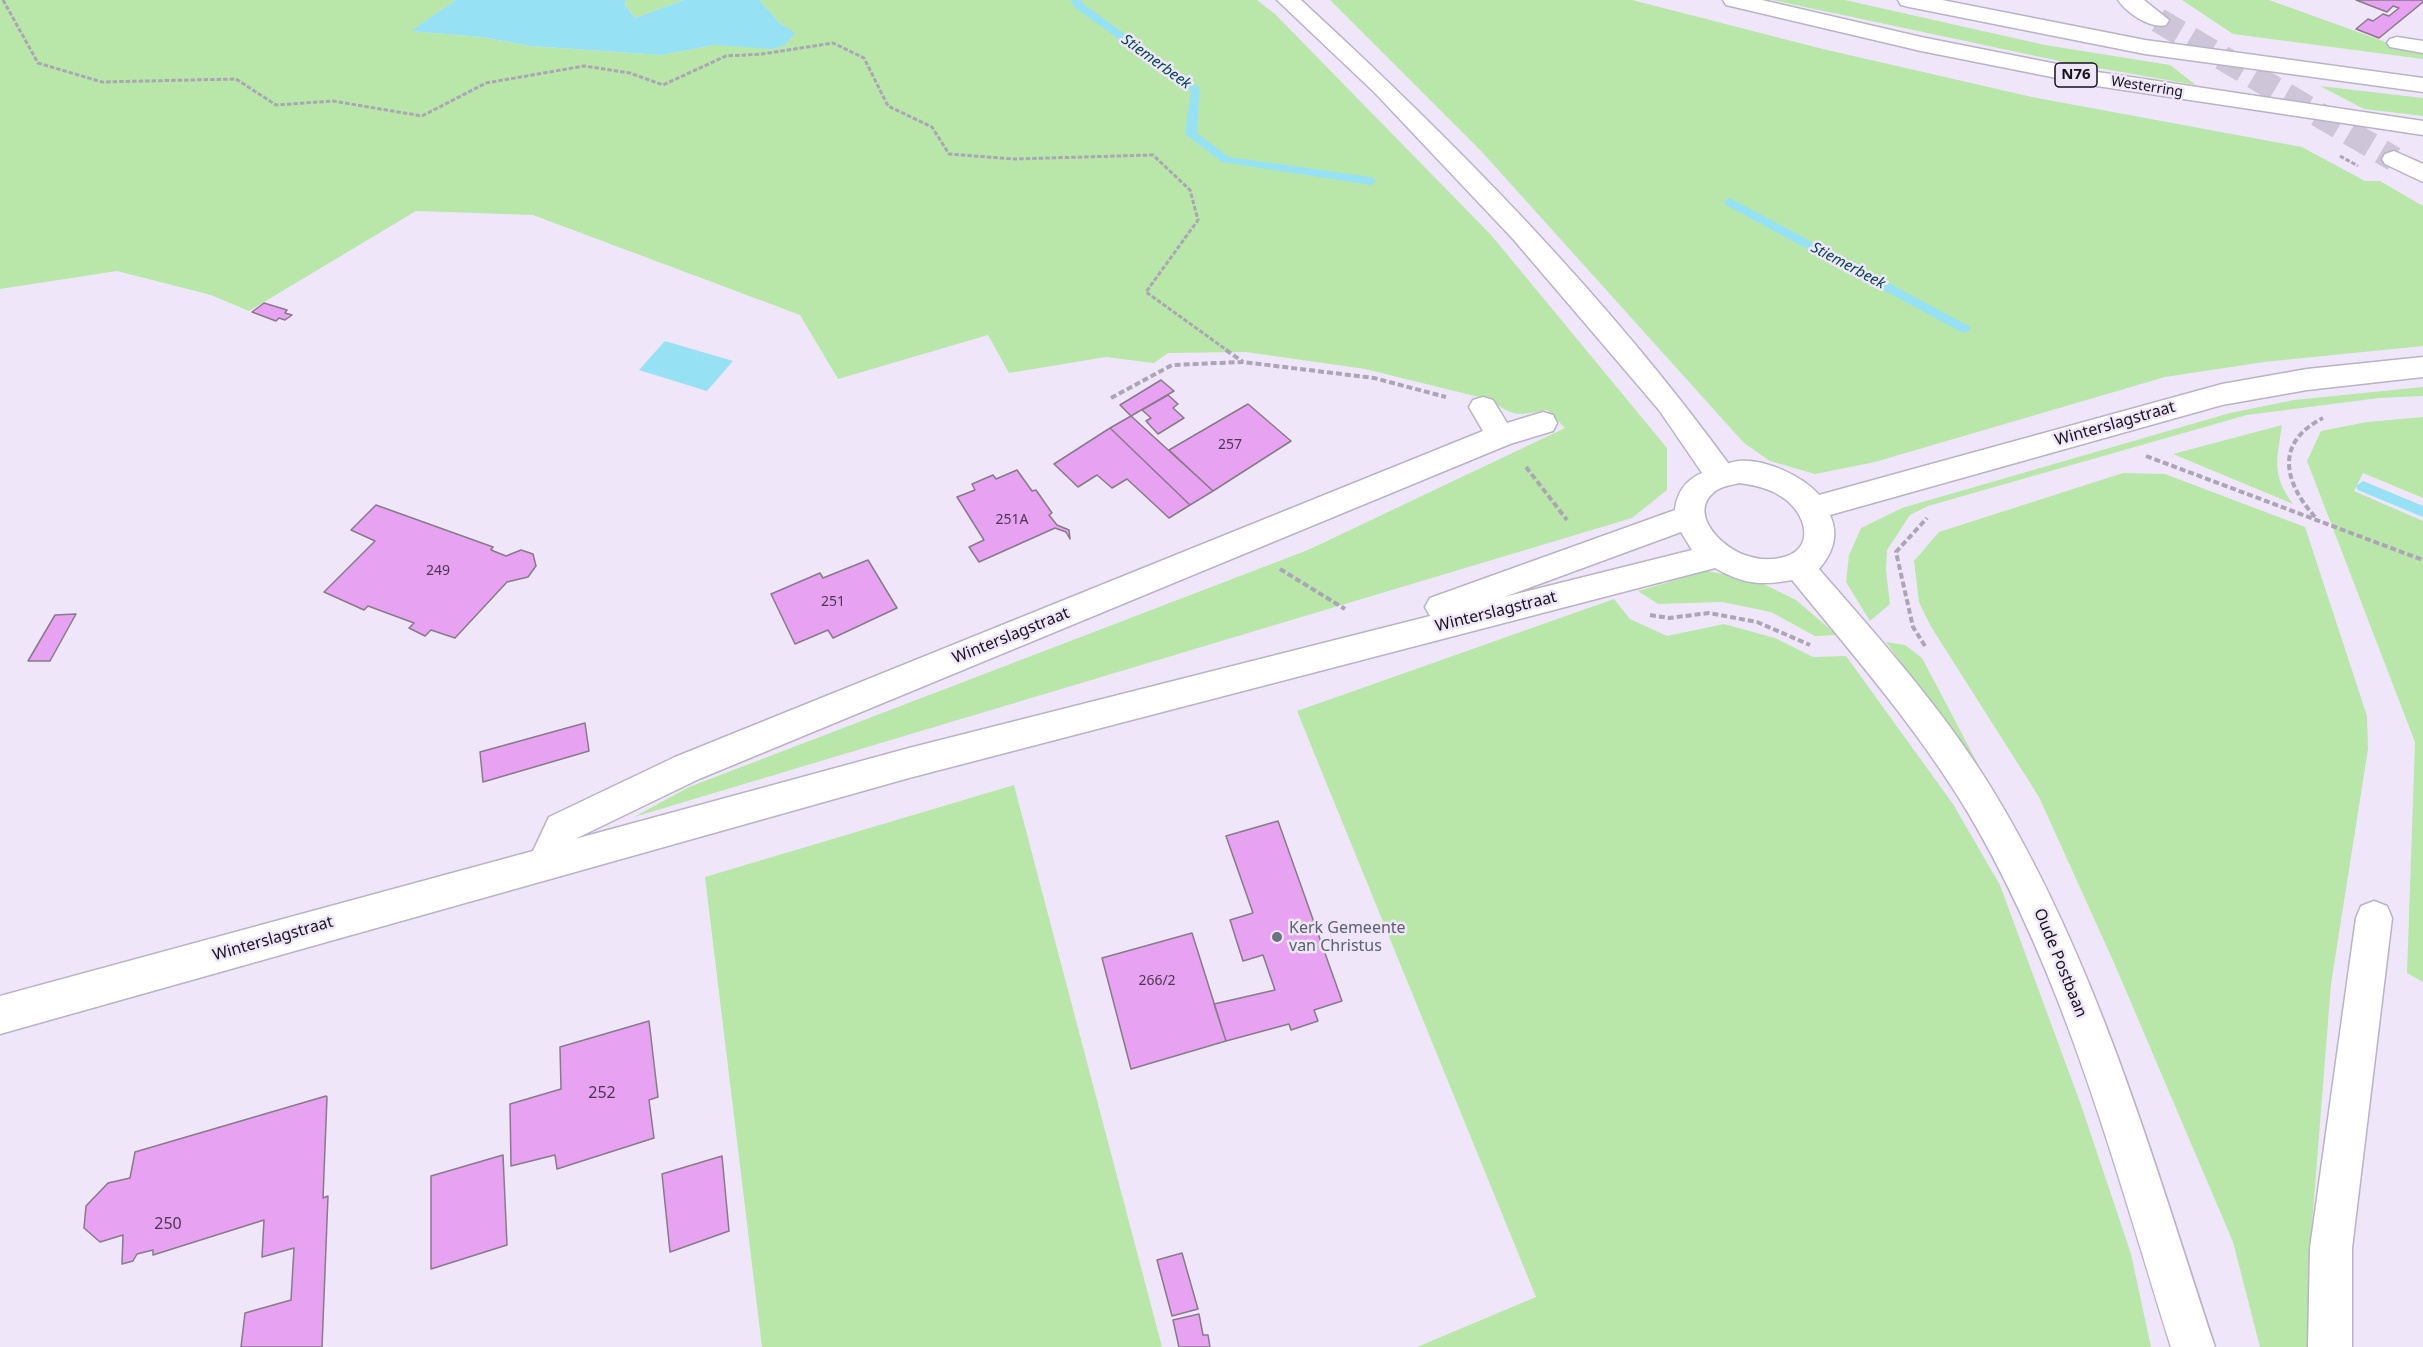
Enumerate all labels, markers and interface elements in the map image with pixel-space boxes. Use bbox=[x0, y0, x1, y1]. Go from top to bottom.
water label: Stiemerbeek bbox=[1118, 31, 1194, 93]
road number: N76 bbox=[2055, 63, 2097, 87]
street label: Westerring bbox=[2110, 73, 2184, 101]
water label: Stiemerbeek bbox=[1808, 239, 1888, 293]
street label: Winterslagstraat bbox=[2053, 398, 2177, 450]
house number: 257 bbox=[1218, 437, 1242, 453]
house number: 251A bbox=[996, 512, 1028, 528]
house number: 249 bbox=[426, 563, 450, 579]
street label: Winterslagstraat bbox=[1433, 588, 1559, 636]
house number: 251 bbox=[821, 594, 845, 610]
street label: Winterslagstraat bbox=[950, 604, 1072, 668]
street label: Oude Postbaan bbox=[2029, 906, 2091, 1020]
street label: Winterslagstraat bbox=[211, 913, 335, 965]
place label: Kerk Gemeente van Christus bbox=[1289, 918, 1406, 956]
marker: Kerk Gemeente van Christus bbox=[1270, 930, 1284, 944]
house number: 266/2 bbox=[1138, 973, 1176, 989]
house number: 252 bbox=[588, 1083, 616, 1103]
house number: 250 bbox=[154, 1214, 182, 1234]

